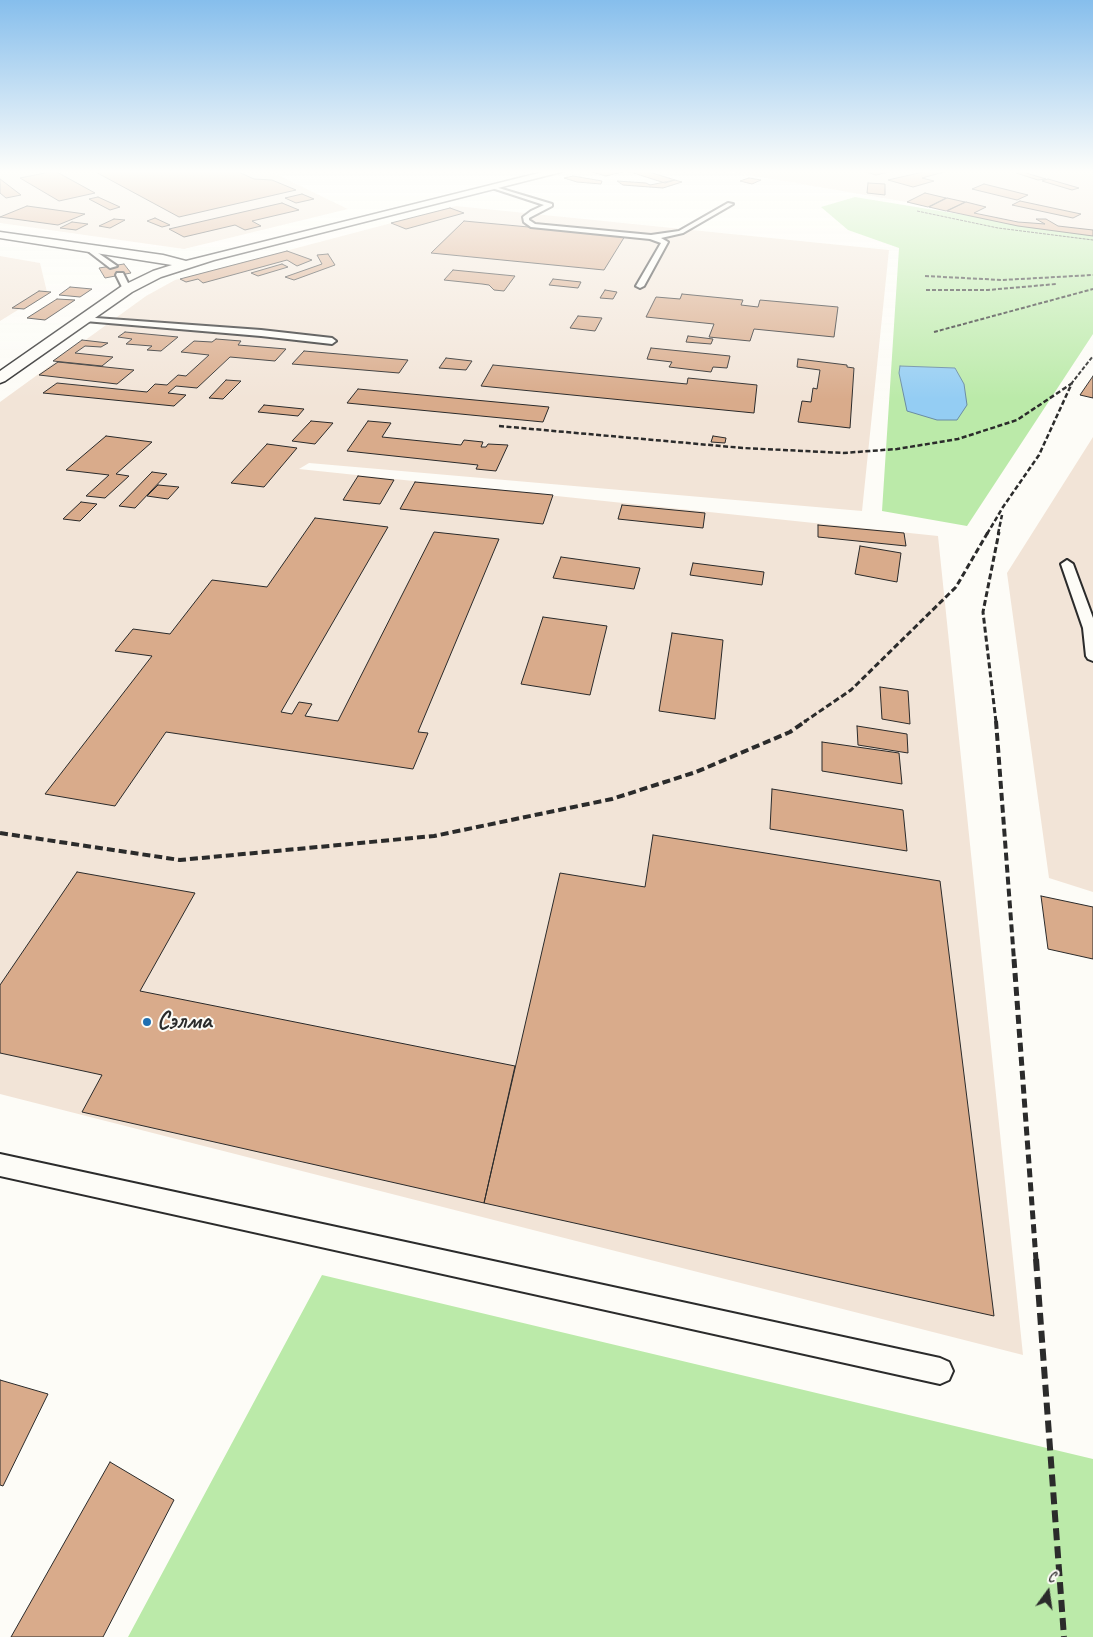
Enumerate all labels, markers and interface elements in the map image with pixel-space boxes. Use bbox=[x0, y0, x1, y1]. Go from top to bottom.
place label: Сэлма bbox=[157, 1008, 212, 1036]
marker: Сэлма bbox=[141, 1016, 153, 1028]
north arrow bbox=[1023, 1567, 1073, 1617]
text: С bbox=[1046, 1568, 1057, 1586]

